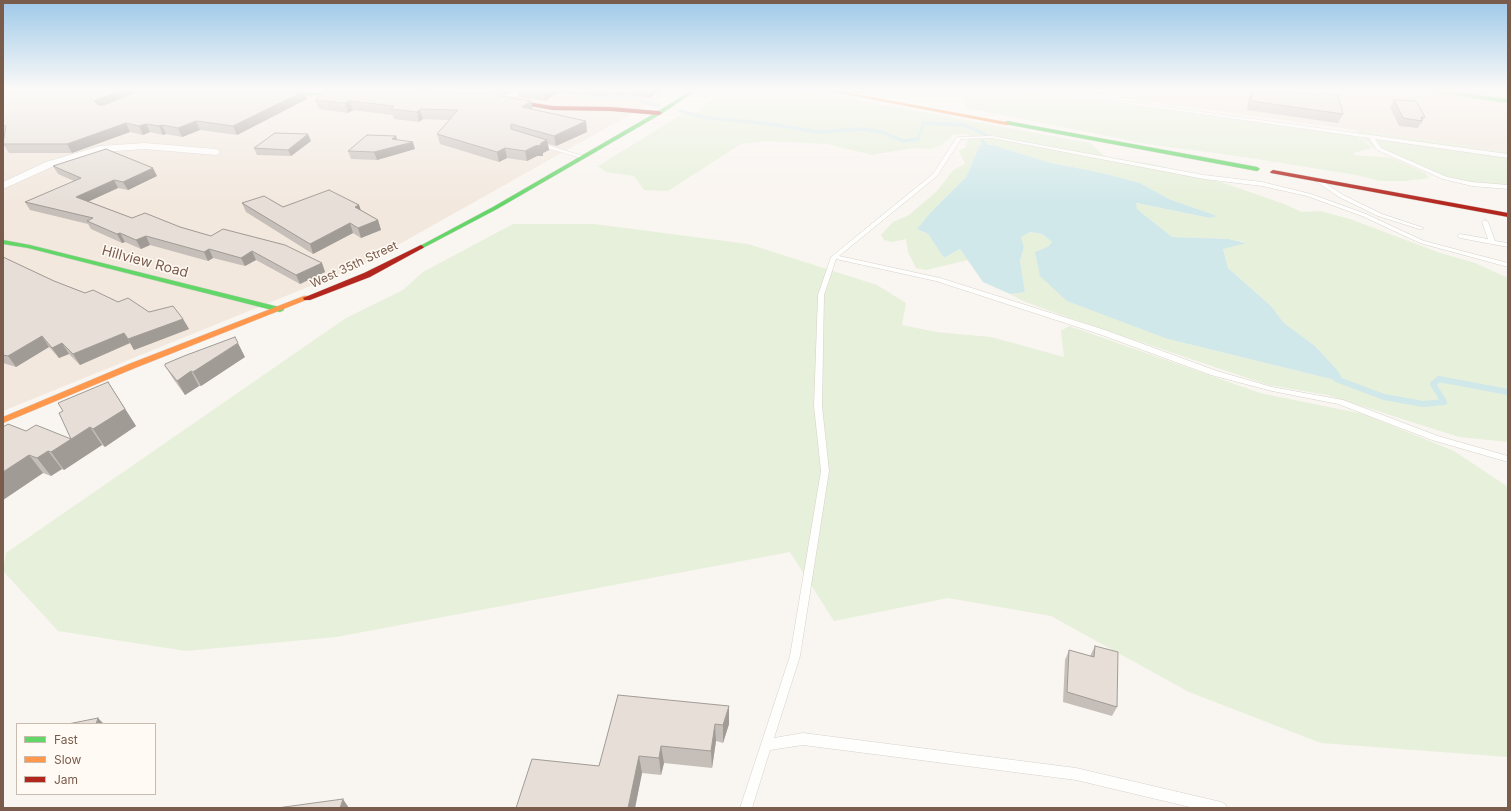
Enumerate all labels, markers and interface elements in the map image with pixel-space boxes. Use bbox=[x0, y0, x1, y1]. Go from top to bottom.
street label: West 35th Street bbox=[308, 238, 400, 292]
street label: Hillview Road bbox=[100, 242, 190, 282]
legend bbox=[16, 723, 156, 795]
text: Fast bbox=[54, 732, 78, 747]
text: Slow bbox=[54, 752, 81, 767]
text: Jam bbox=[54, 772, 78, 787]

